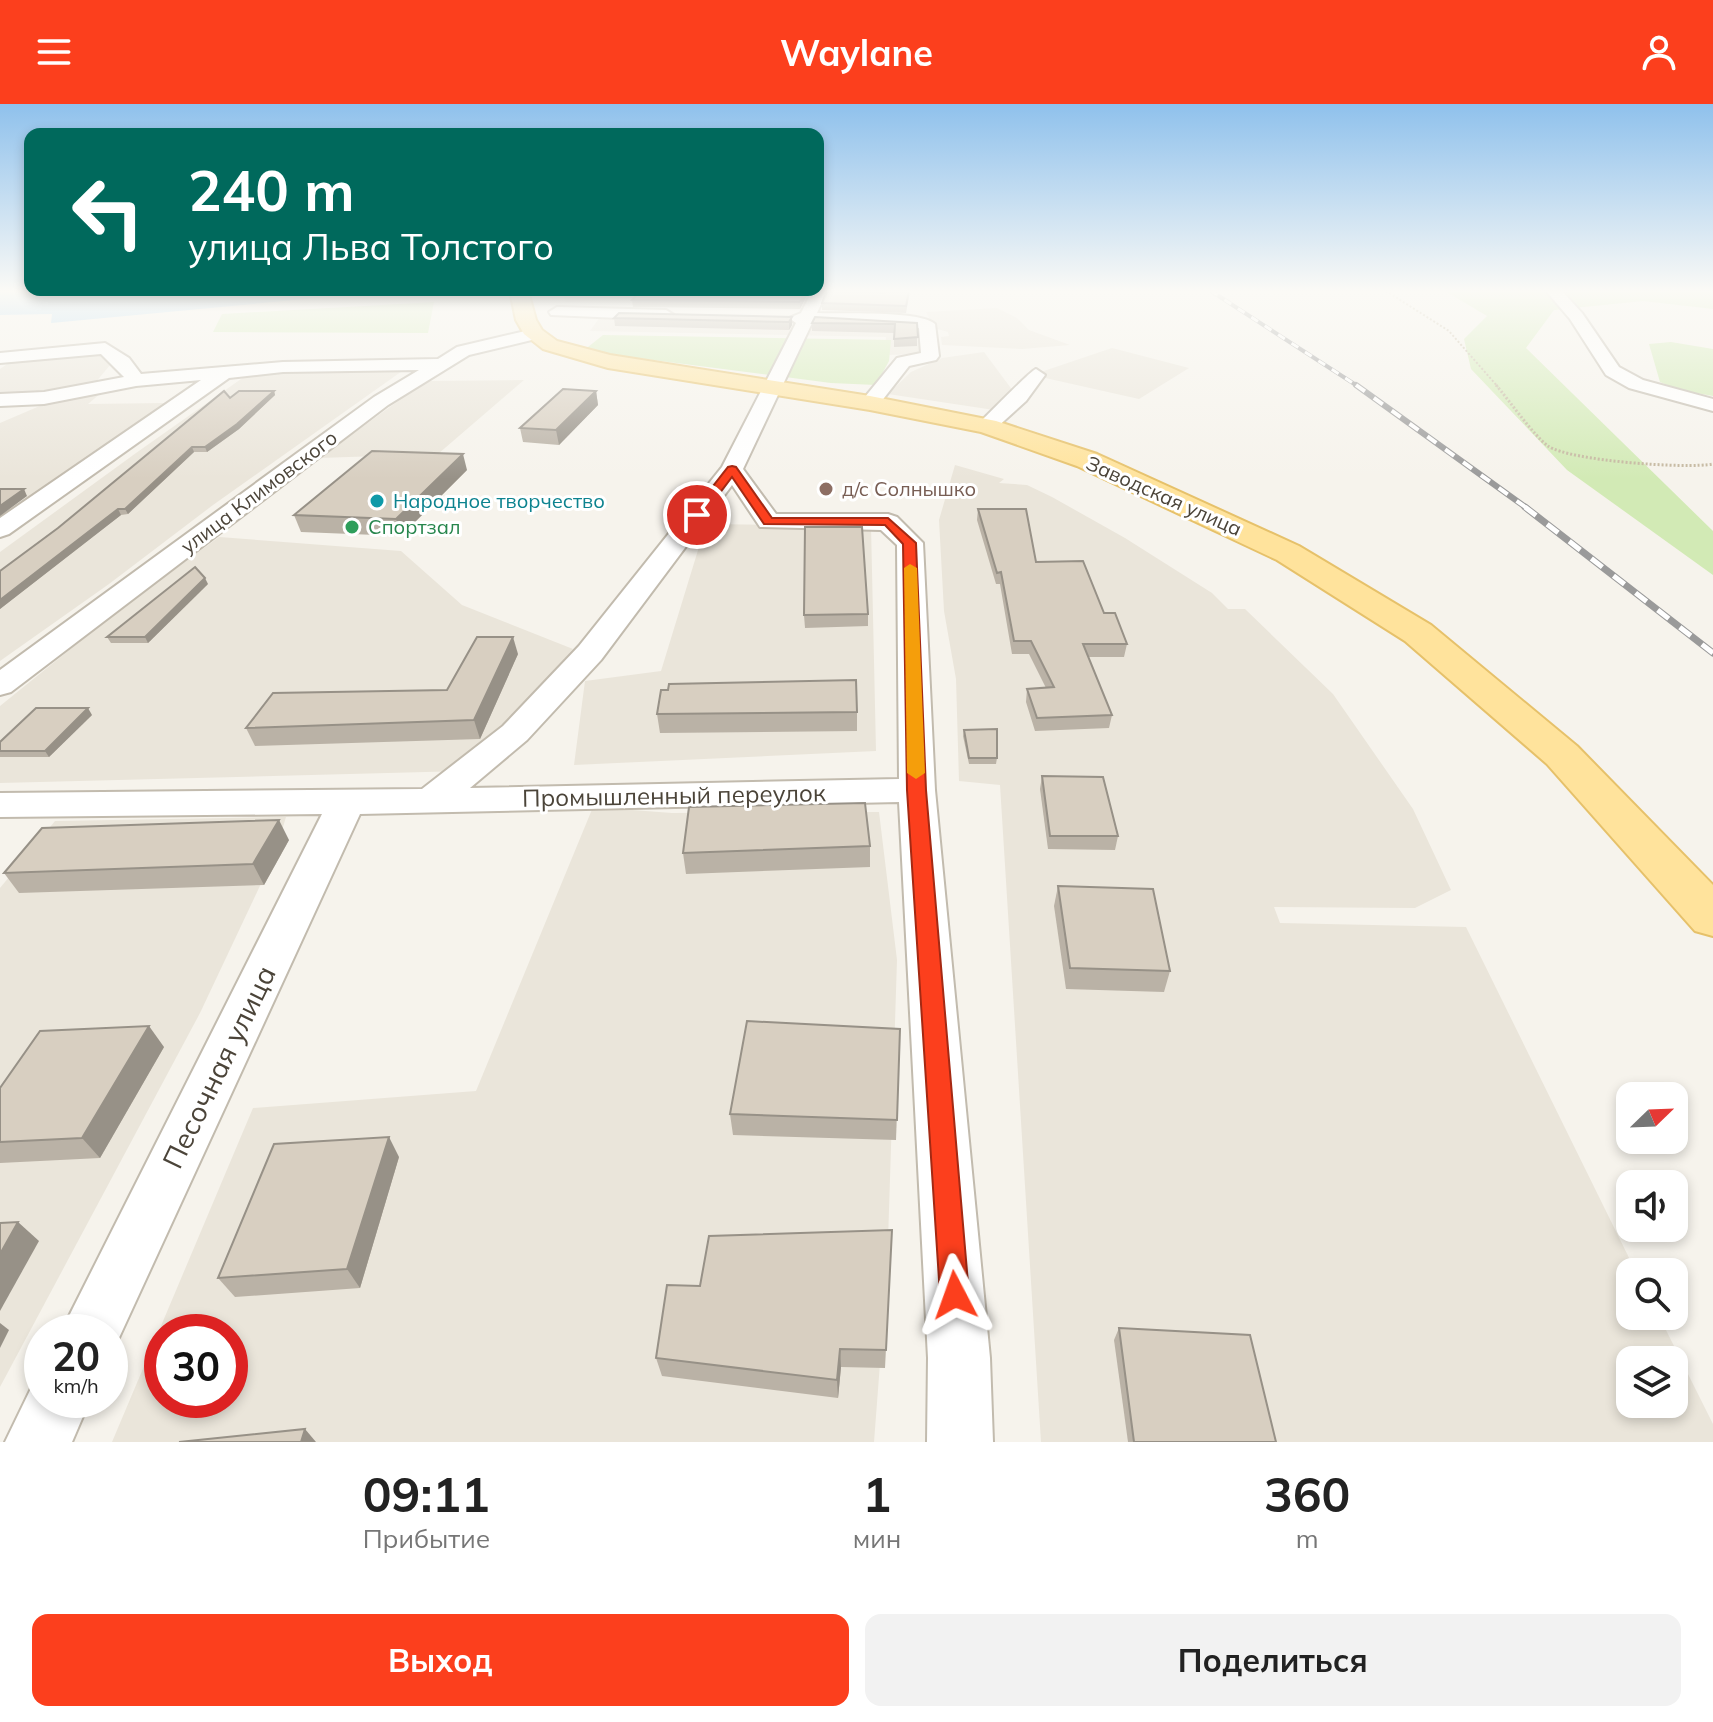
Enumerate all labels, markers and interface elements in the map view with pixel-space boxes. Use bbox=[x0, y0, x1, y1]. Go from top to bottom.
icon: menu bbox=[32, 30, 76, 74]
text: Waylane bbox=[780, 30, 933, 75]
icon: person bbox=[1637, 30, 1681, 74]
text: 240 m bbox=[188, 155, 355, 225]
icon: left bbox=[56, 160, 160, 264]
text: улица Льва Толстого bbox=[188, 224, 554, 269]
street label: улица Климовского bbox=[175, 425, 342, 559]
street label: Заводская улица bbox=[1082, 450, 1246, 541]
place label: д/с Солнышко bbox=[842, 476, 976, 501]
marker: д/с Солнышко bbox=[817, 480, 835, 498]
pin bbox=[663, 481, 731, 549]
place label: Народное творчество bbox=[393, 488, 605, 513]
marker: Народное творчество bbox=[368, 492, 386, 510]
icon: arrive bbox=[675, 493, 719, 537]
place label: Спортзал bbox=[368, 514, 461, 539]
marker: Спортзал bbox=[343, 518, 361, 536]
street label: Промышленный переулок bbox=[522, 777, 826, 813]
street label: Песочная улица bbox=[154, 960, 283, 1174]
north arrow bbox=[1616, 1082, 1688, 1154]
map controls bbox=[1616, 1082, 1688, 1418]
button: sound bbox=[1616, 1170, 1688, 1242]
position arrow bbox=[913, 1253, 997, 1337]
button: search bbox=[1616, 1258, 1688, 1330]
speed limit sign: 30 bbox=[144, 1314, 248, 1418]
text: 20 bbox=[52, 1331, 100, 1381]
button: layers bbox=[1616, 1346, 1688, 1418]
text: km/h bbox=[53, 1373, 99, 1398]
text: 09:11 bbox=[363, 1464, 490, 1524]
text: 1 bbox=[863, 1464, 891, 1524]
text: 360 bbox=[1264, 1464, 1350, 1524]
text: Прибытие bbox=[363, 1522, 490, 1555]
text: мин bbox=[853, 1522, 901, 1555]
text: m bbox=[1296, 1522, 1319, 1555]
button: Выход bbox=[32, 1614, 849, 1706]
button: Поделиться bbox=[865, 1614, 1681, 1706]

